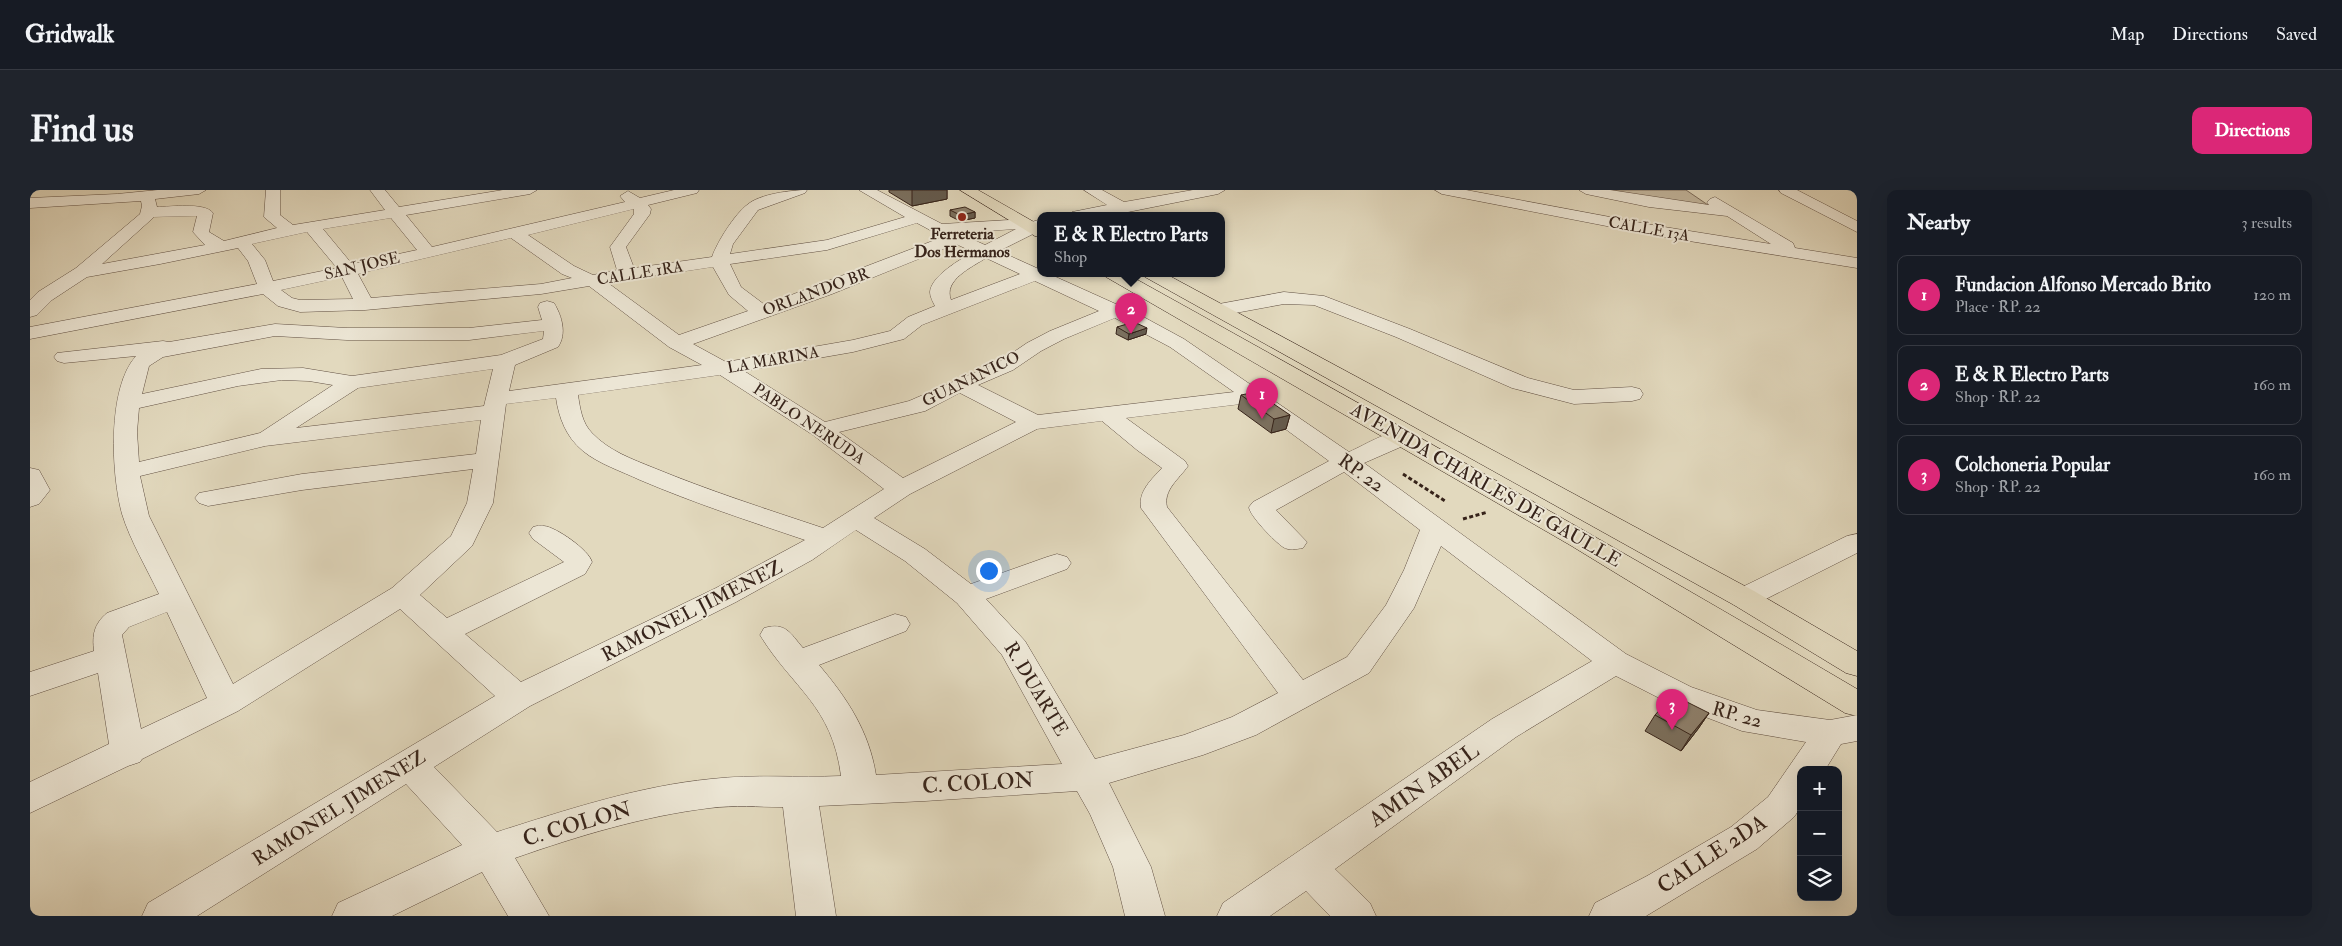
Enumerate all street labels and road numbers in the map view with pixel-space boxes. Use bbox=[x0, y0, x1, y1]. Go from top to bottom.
street label: CALLE 13A bbox=[1607, 212, 1691, 246]
street label: SAN JOSE bbox=[322, 248, 402, 285]
street label: CALLE 1RA bbox=[595, 256, 685, 290]
street label: ORLANDO BR bbox=[760, 263, 873, 321]
street label: LA MARINA bbox=[725, 342, 821, 378]
street label: GUANANICO bbox=[919, 347, 1023, 411]
street label: PABLO NERUDA bbox=[749, 379, 869, 469]
street label: AVENIDA CHARLES DE GAULLE bbox=[1345, 397, 1626, 573]
street label: RP. 22 bbox=[1333, 448, 1389, 498]
street label: RAMONEL JIMENEZ bbox=[597, 555, 787, 667]
street label: R. DUARTE bbox=[999, 638, 1074, 741]
street label: RP. 22 bbox=[1709, 696, 1765, 734]
street label: AMIN ABEL bbox=[1363, 737, 1485, 834]
street label: RAMONEL JIMENEZ bbox=[248, 745, 430, 871]
street label: C. COLON bbox=[921, 766, 1035, 800]
street label: C. COLON bbox=[519, 795, 635, 853]
street label: CALLE 2DA bbox=[1652, 808, 1772, 900]

